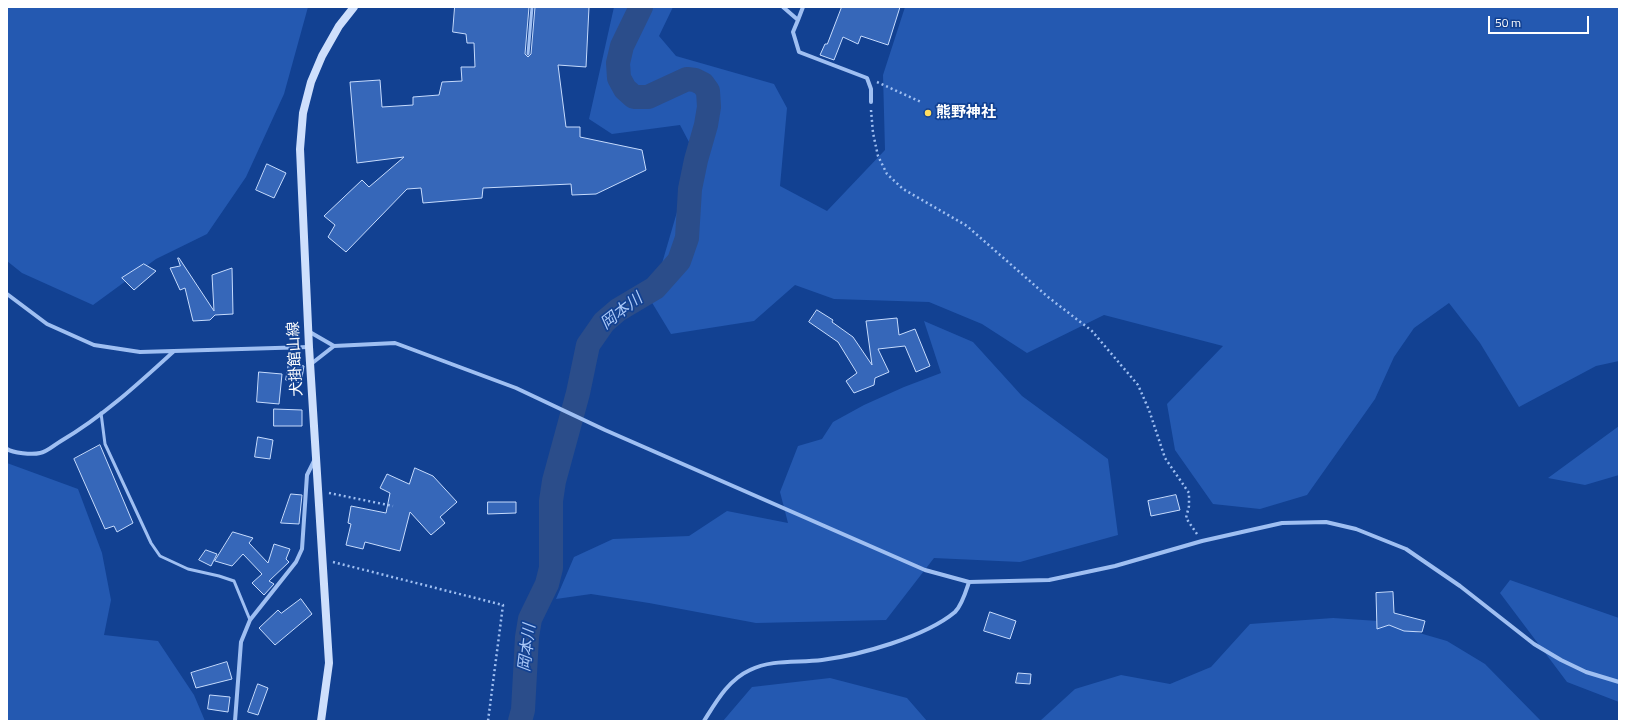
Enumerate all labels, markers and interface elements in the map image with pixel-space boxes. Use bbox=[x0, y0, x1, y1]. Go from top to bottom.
scale bar bbox=[1490, 8, 1591, 34]
text: 50 m bbox=[1495, 13, 1521, 32]
place label: 熊野神社 bbox=[936, 104, 996, 122]
marker: 熊野神社 bbox=[923, 108, 933, 118]
water label: 岡本川 bbox=[597, 290, 647, 334]
street label: 犬掛館山線 bbox=[285, 321, 307, 397]
water label: 岡本川 bbox=[516, 623, 540, 673]

